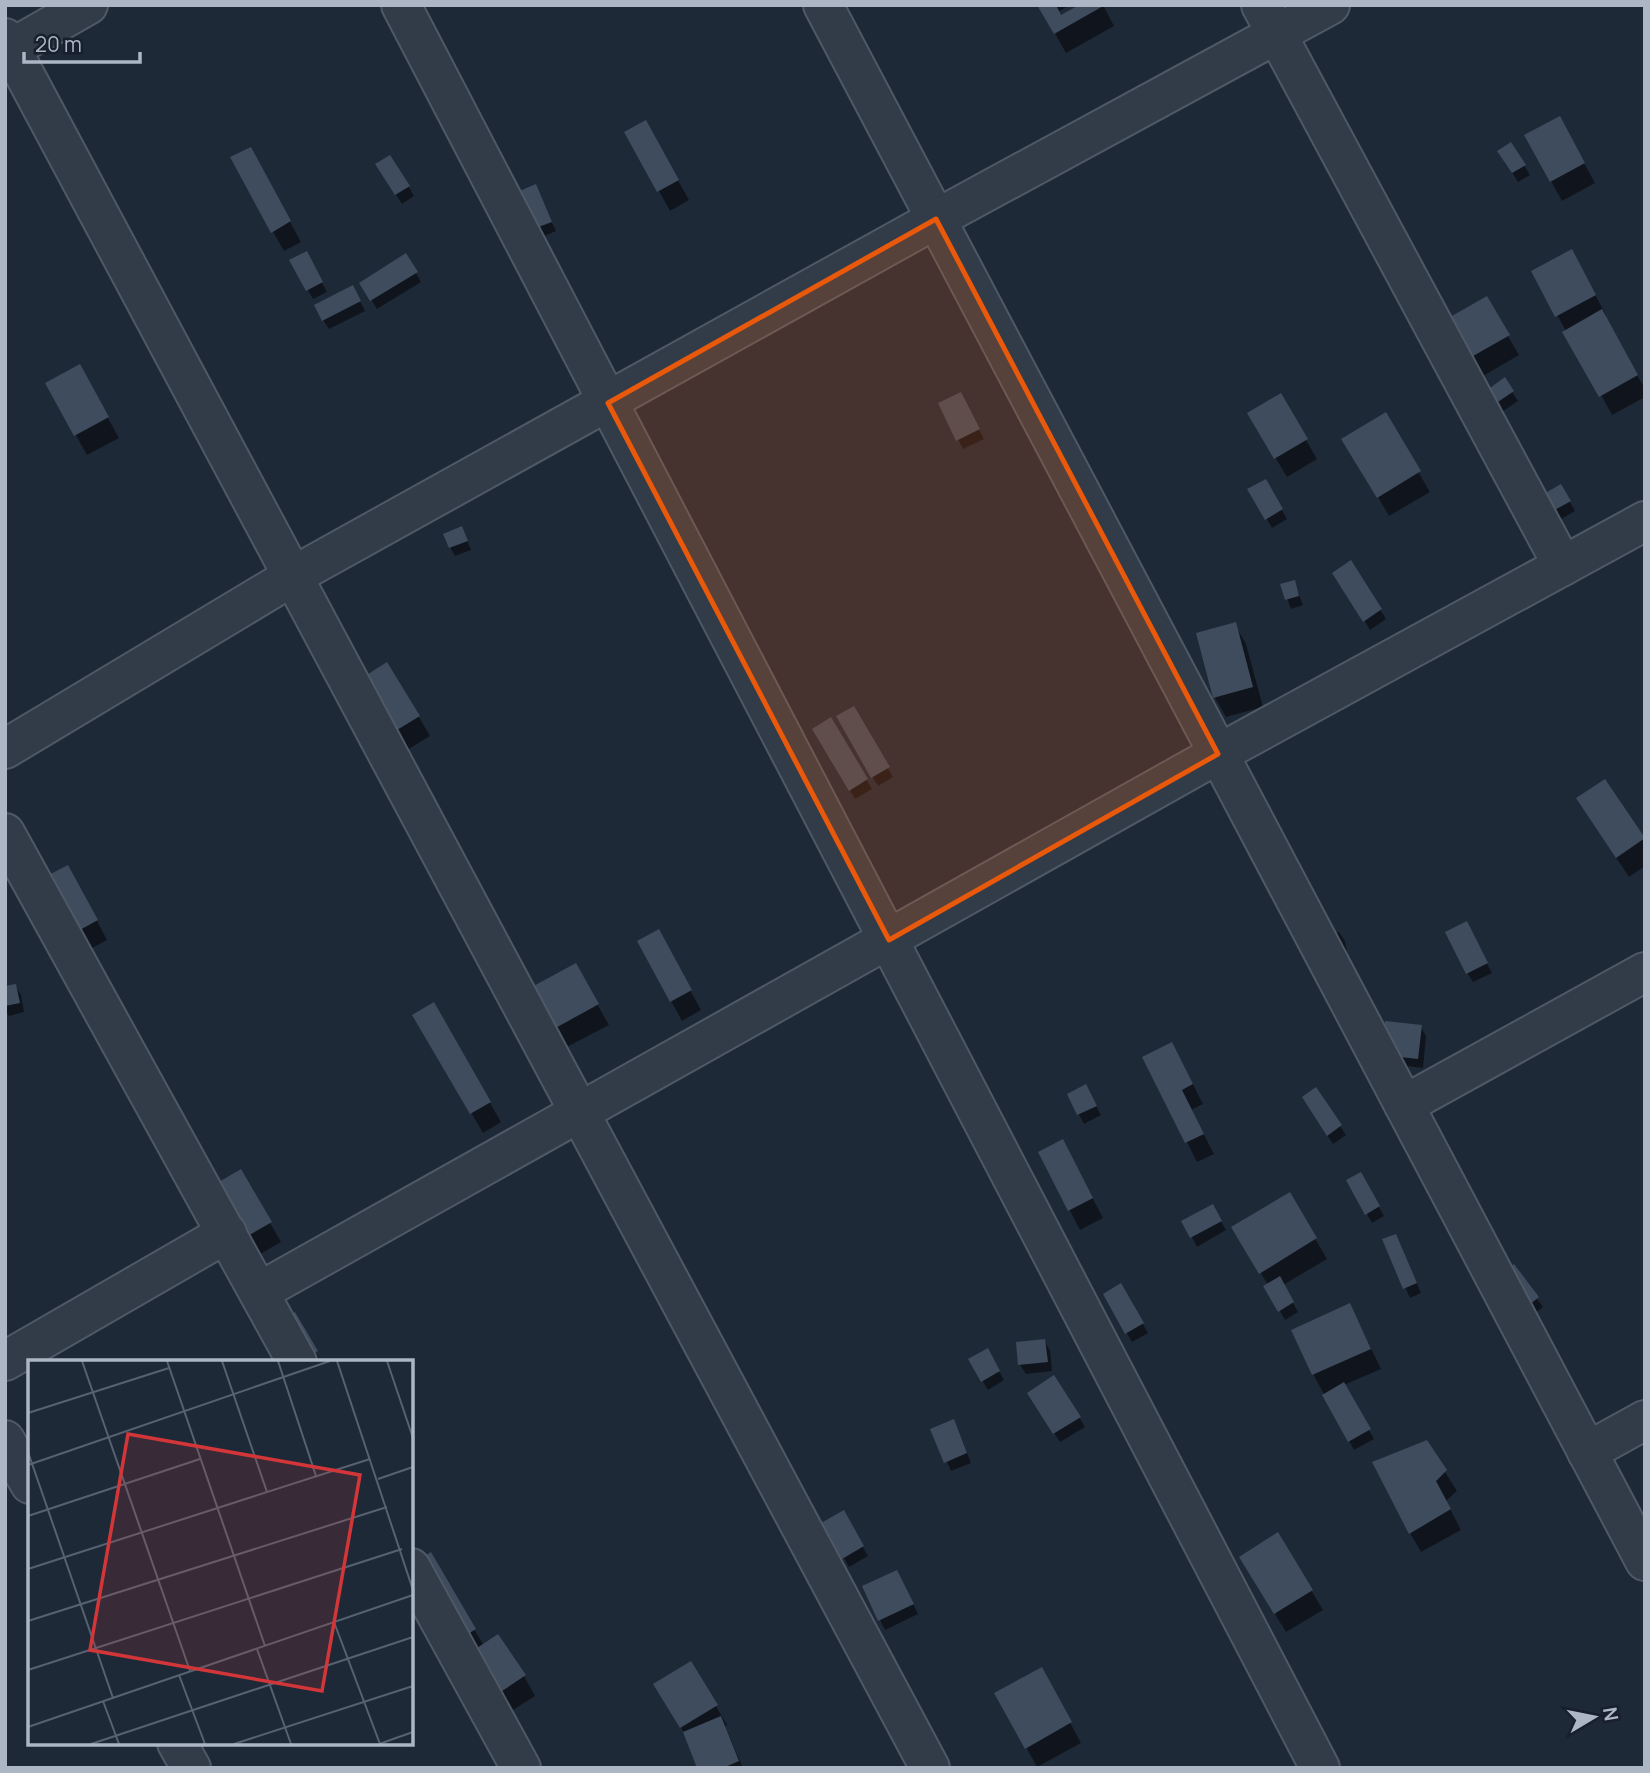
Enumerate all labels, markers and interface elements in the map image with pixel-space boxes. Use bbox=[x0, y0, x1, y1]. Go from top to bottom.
scale bar bbox=[24, 21, 140, 65]
text: 20 m bbox=[35, 30, 82, 58]
inset map bbox=[28, 1360, 413, 1745]
north arrow bbox=[1559, 1682, 1629, 1752]
text: N bbox=[1597, 1705, 1625, 1723]

